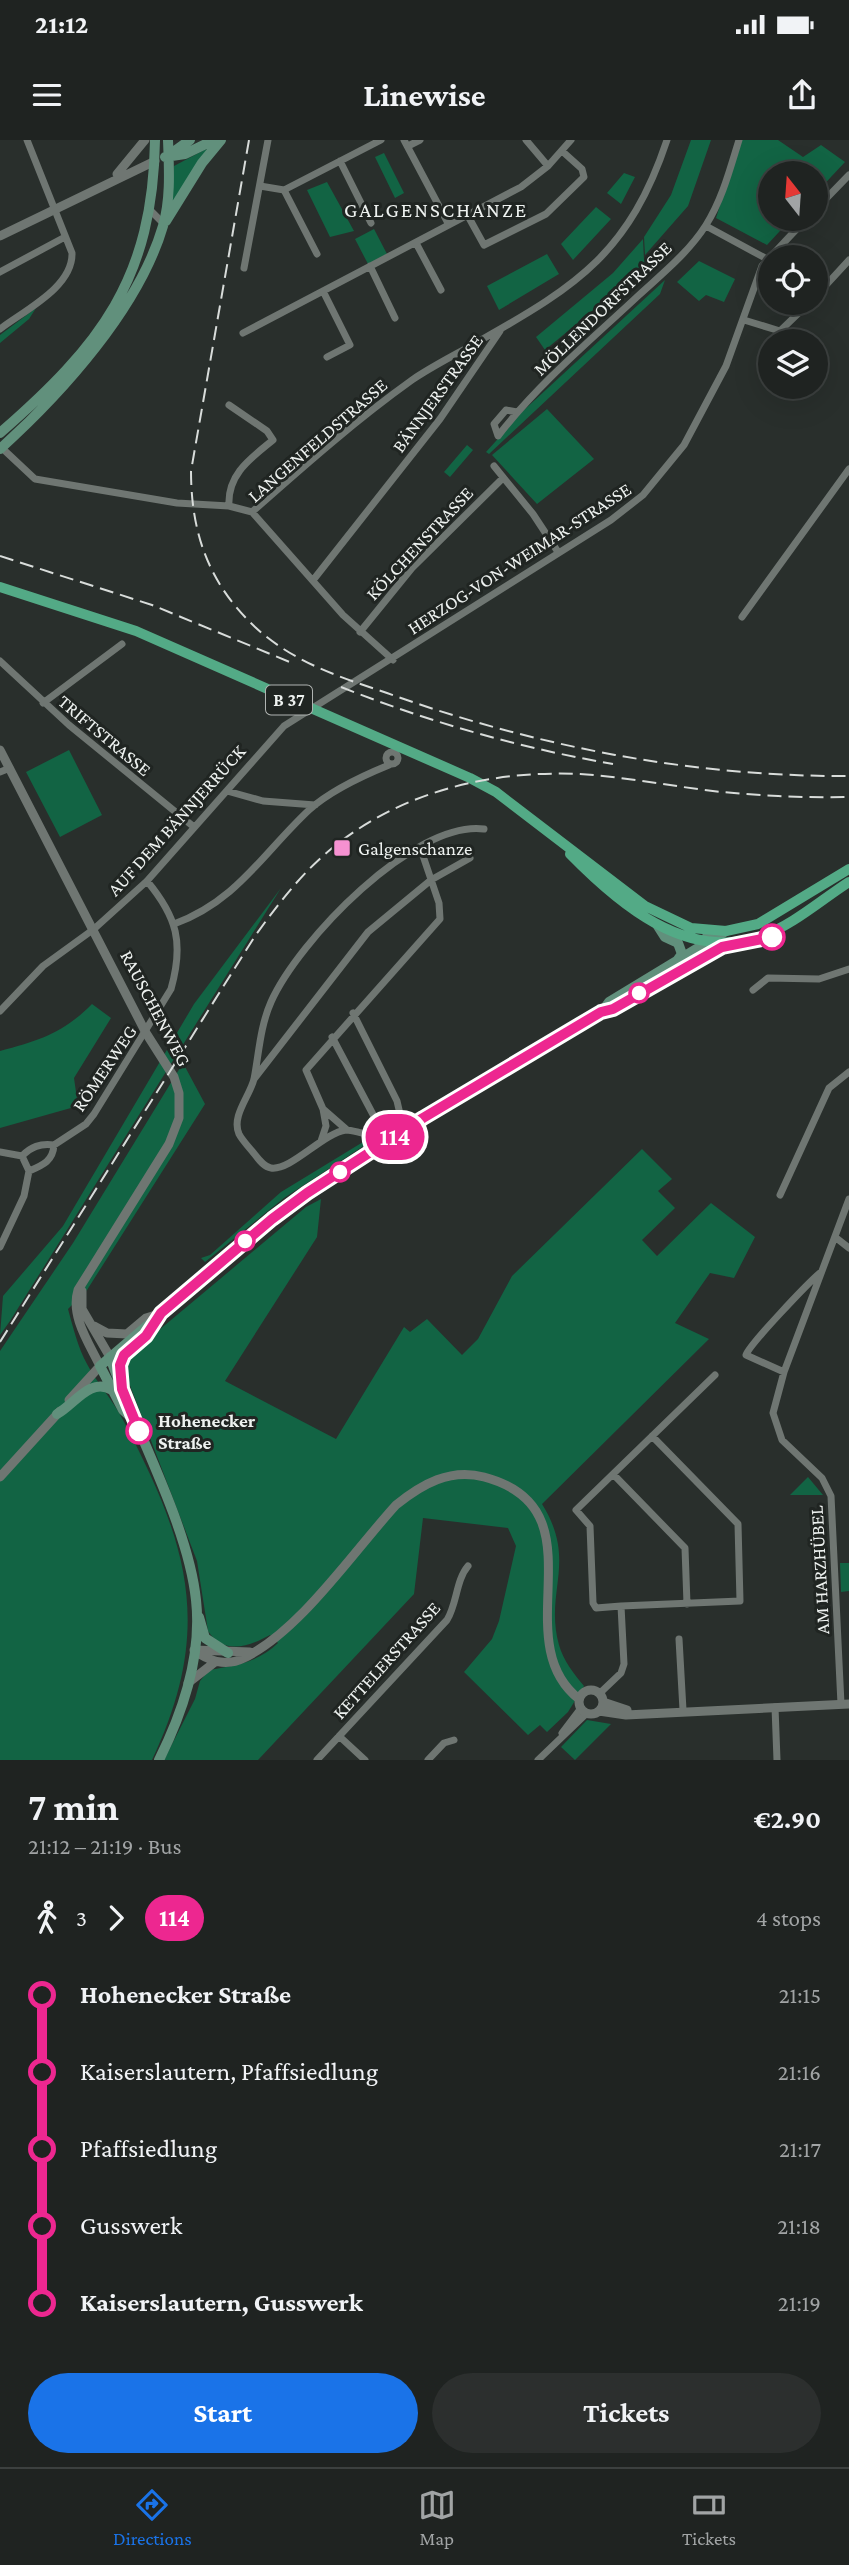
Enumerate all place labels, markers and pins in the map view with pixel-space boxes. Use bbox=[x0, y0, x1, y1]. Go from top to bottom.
marker: Galgenschanze bbox=[332, 838, 352, 858]
place label: Galgenschanze bbox=[358, 838, 472, 859]
unlabelled marker bbox=[759, 924, 785, 950]
unlabelled marker bbox=[629, 983, 649, 1003]
unlabelled marker bbox=[330, 1162, 350, 1182]
unlabelled marker bbox=[235, 1231, 255, 1251]
place label: Hohenecker Straße bbox=[158, 1410, 256, 1453]
marker: Hohenecker Straße bbox=[126, 1418, 152, 1444]

